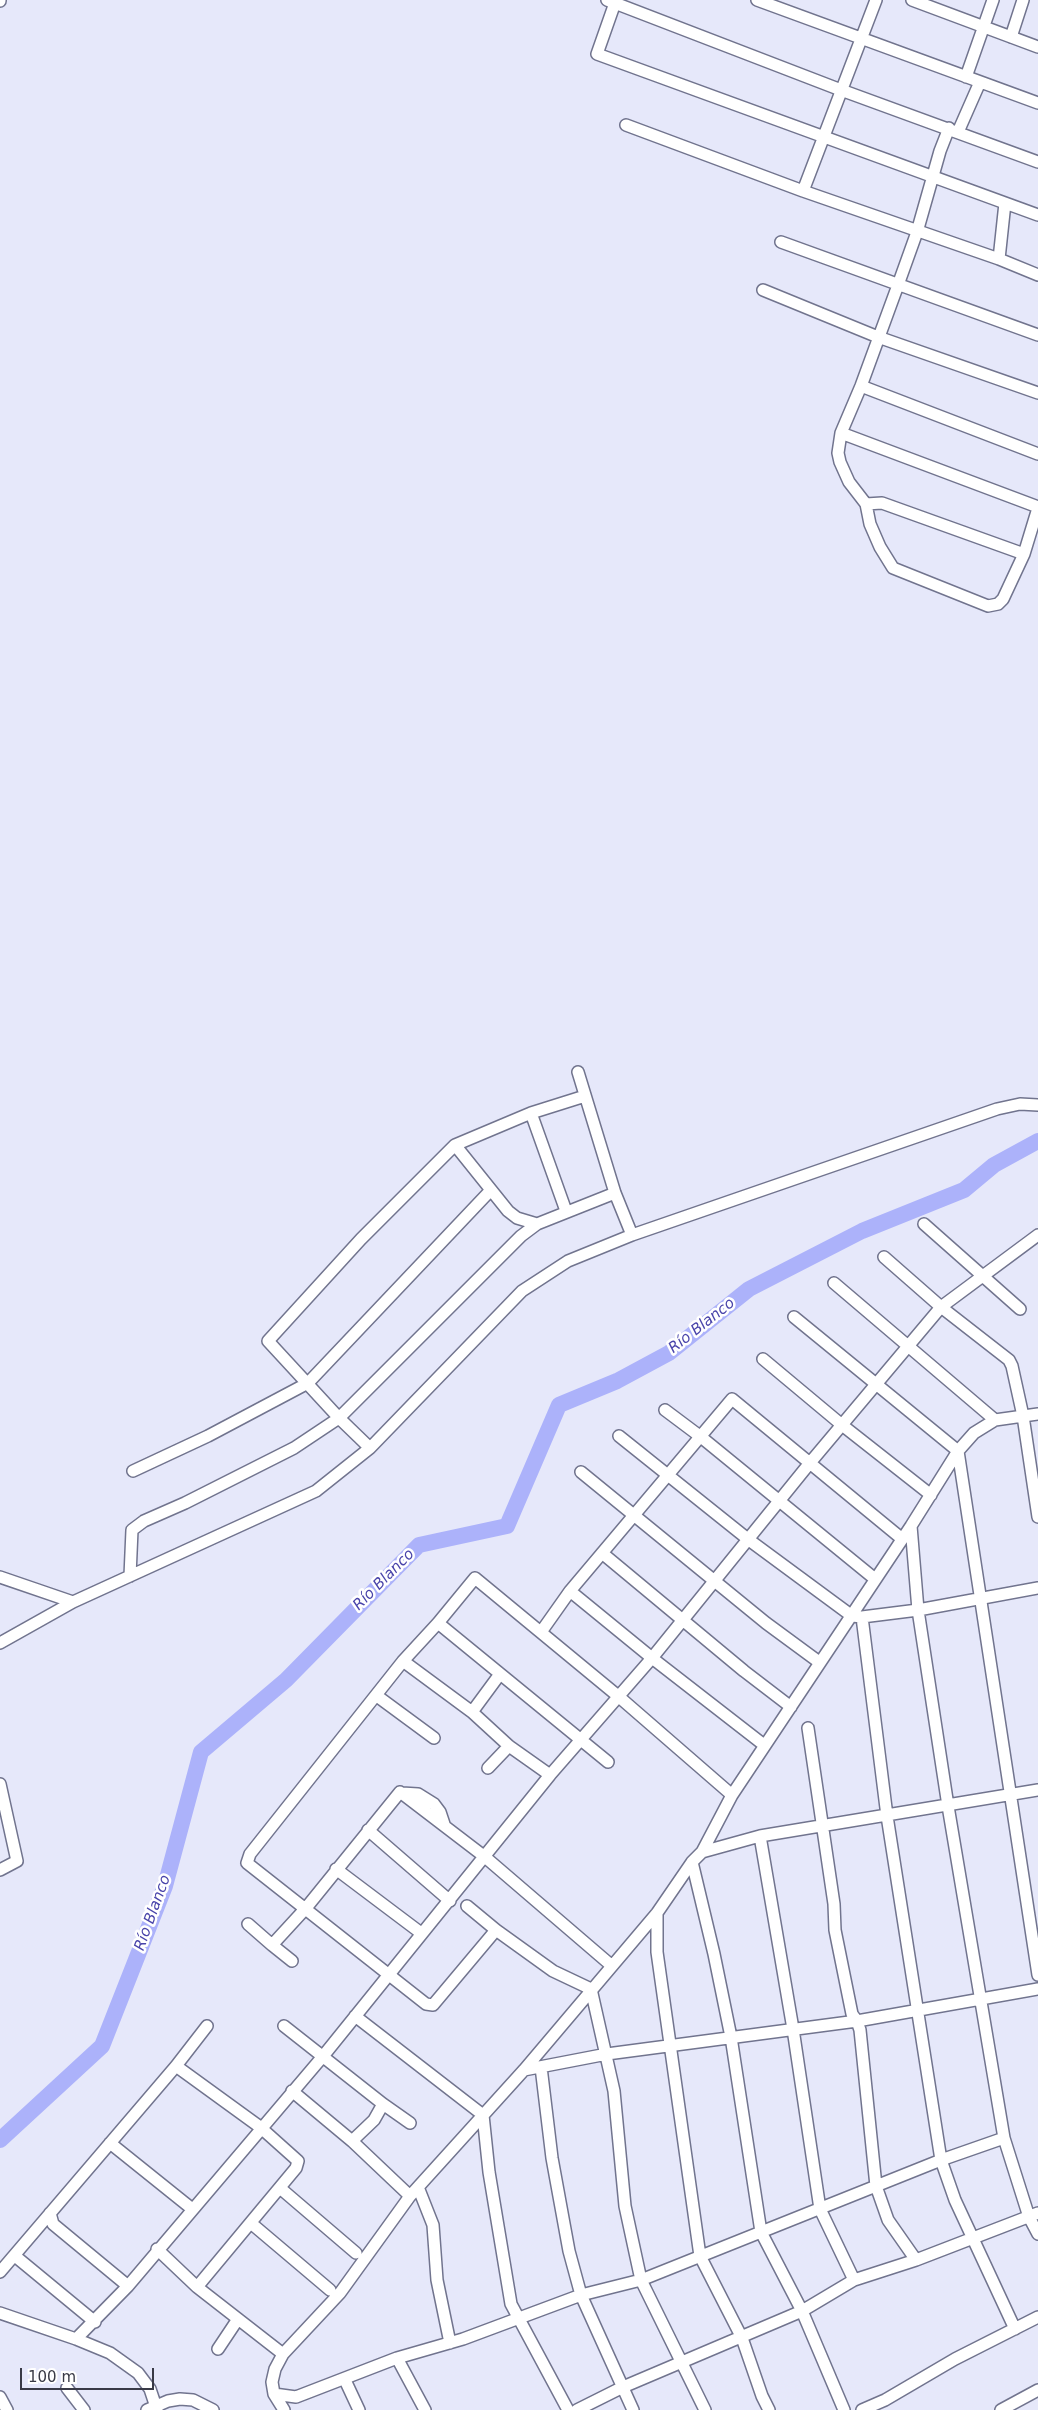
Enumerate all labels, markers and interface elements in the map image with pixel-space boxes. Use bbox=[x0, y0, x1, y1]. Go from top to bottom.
water label: Río Blanco bbox=[665, 1295, 739, 1357]
water label: Río Blanco bbox=[350, 1546, 418, 1614]
water label: Río Blanco bbox=[131, 1873, 175, 1953]
scale bar bbox=[22, 2358, 156, 2390]
text: 100 m bbox=[28, 2368, 76, 2386]

